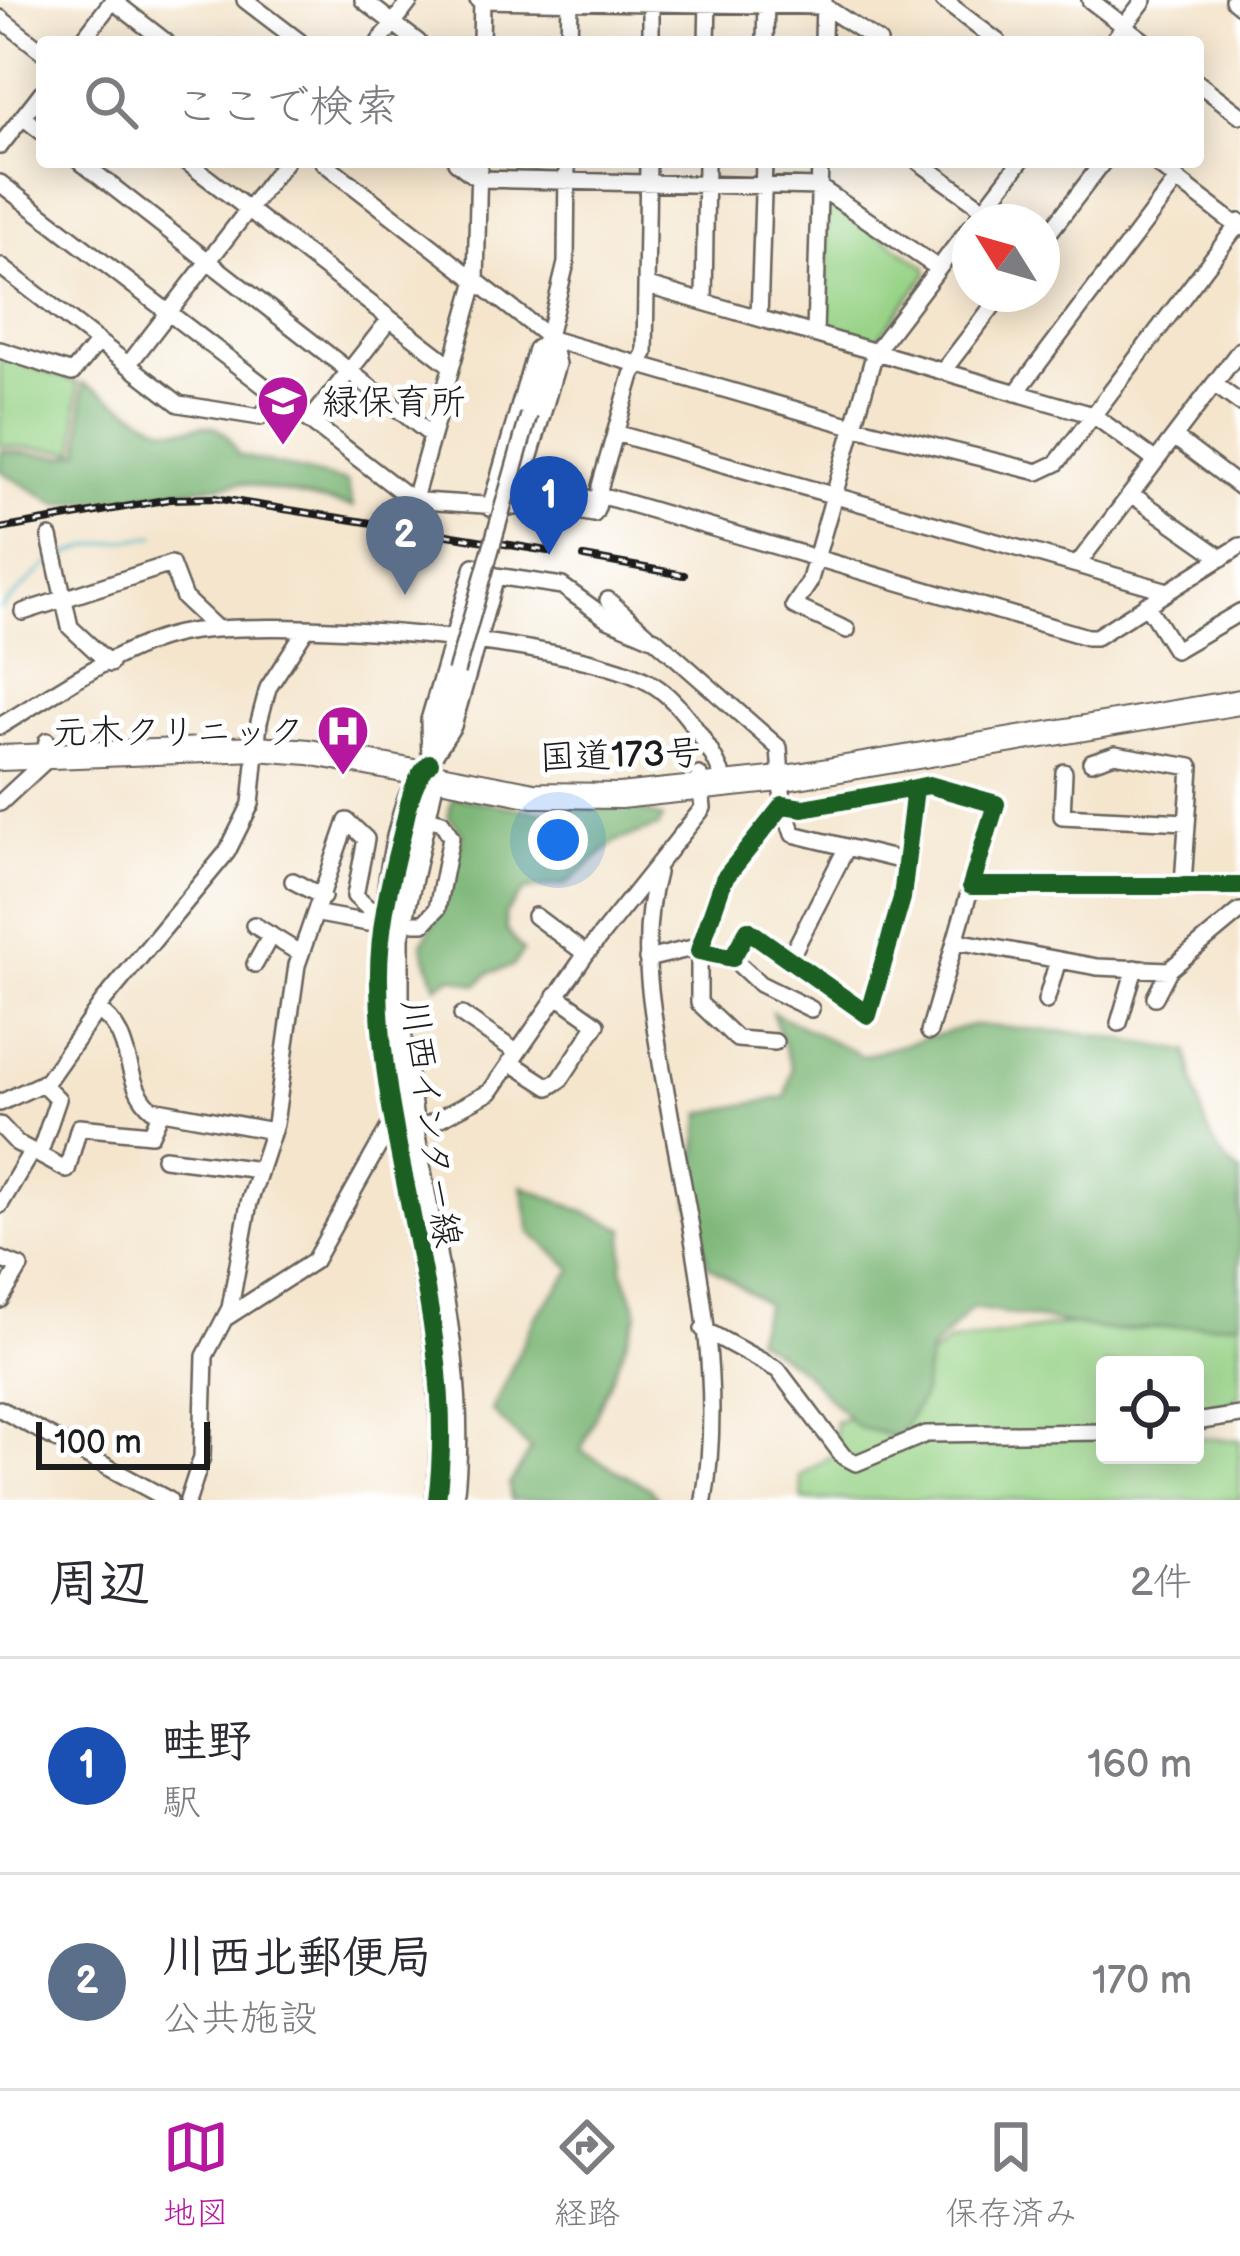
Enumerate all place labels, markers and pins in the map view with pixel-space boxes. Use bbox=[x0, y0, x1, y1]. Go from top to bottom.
school or university icon: 緑保育所 bbox=[255, 373, 311, 447]
place label: 緑保育所 bbox=[322, 382, 466, 425]
pin: 1 bbox=[510, 456, 588, 555]
pin: 2 bbox=[366, 496, 444, 595]
hospital icon: 元木クリニック bbox=[315, 703, 371, 777]
place label: 元木クリニック bbox=[52, 712, 304, 755]

